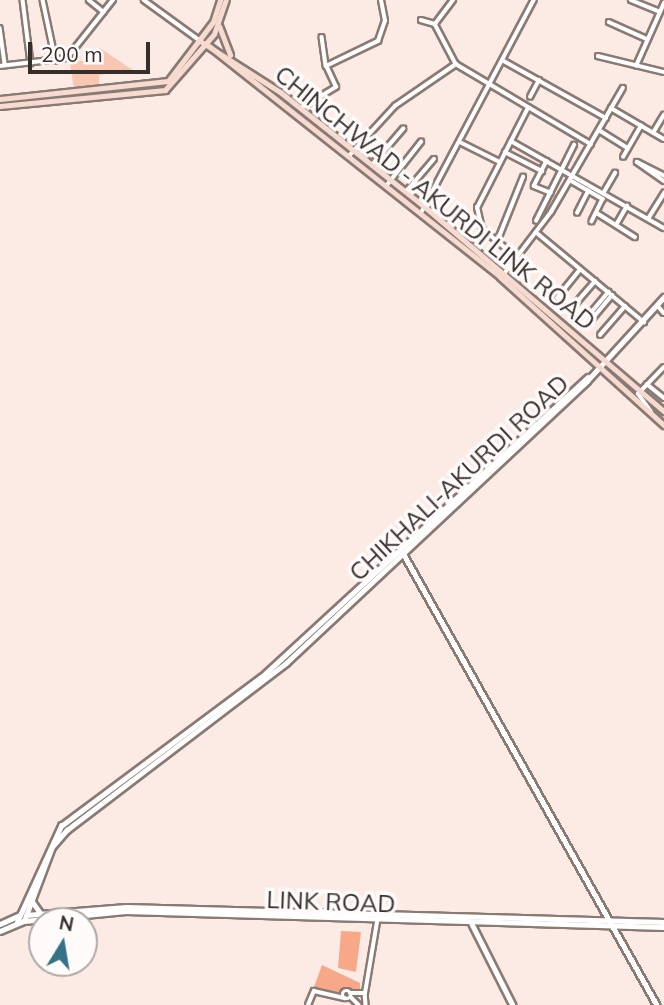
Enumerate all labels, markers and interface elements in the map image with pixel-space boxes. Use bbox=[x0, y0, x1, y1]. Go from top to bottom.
scale bar bbox=[32, 28, 154, 72]
text: 200 m bbox=[41, 41, 103, 67]
street label: CHINCHWAD - AKURDI LINK ROAD bbox=[269, 60, 601, 336]
street label: CHIKHALI-AKURDI ROAD bbox=[344, 369, 574, 587]
street label: LINK ROAD bbox=[266, 885, 396, 919]
north arrow bbox=[28, 907, 98, 977]
text: N bbox=[57, 910, 76, 936]

